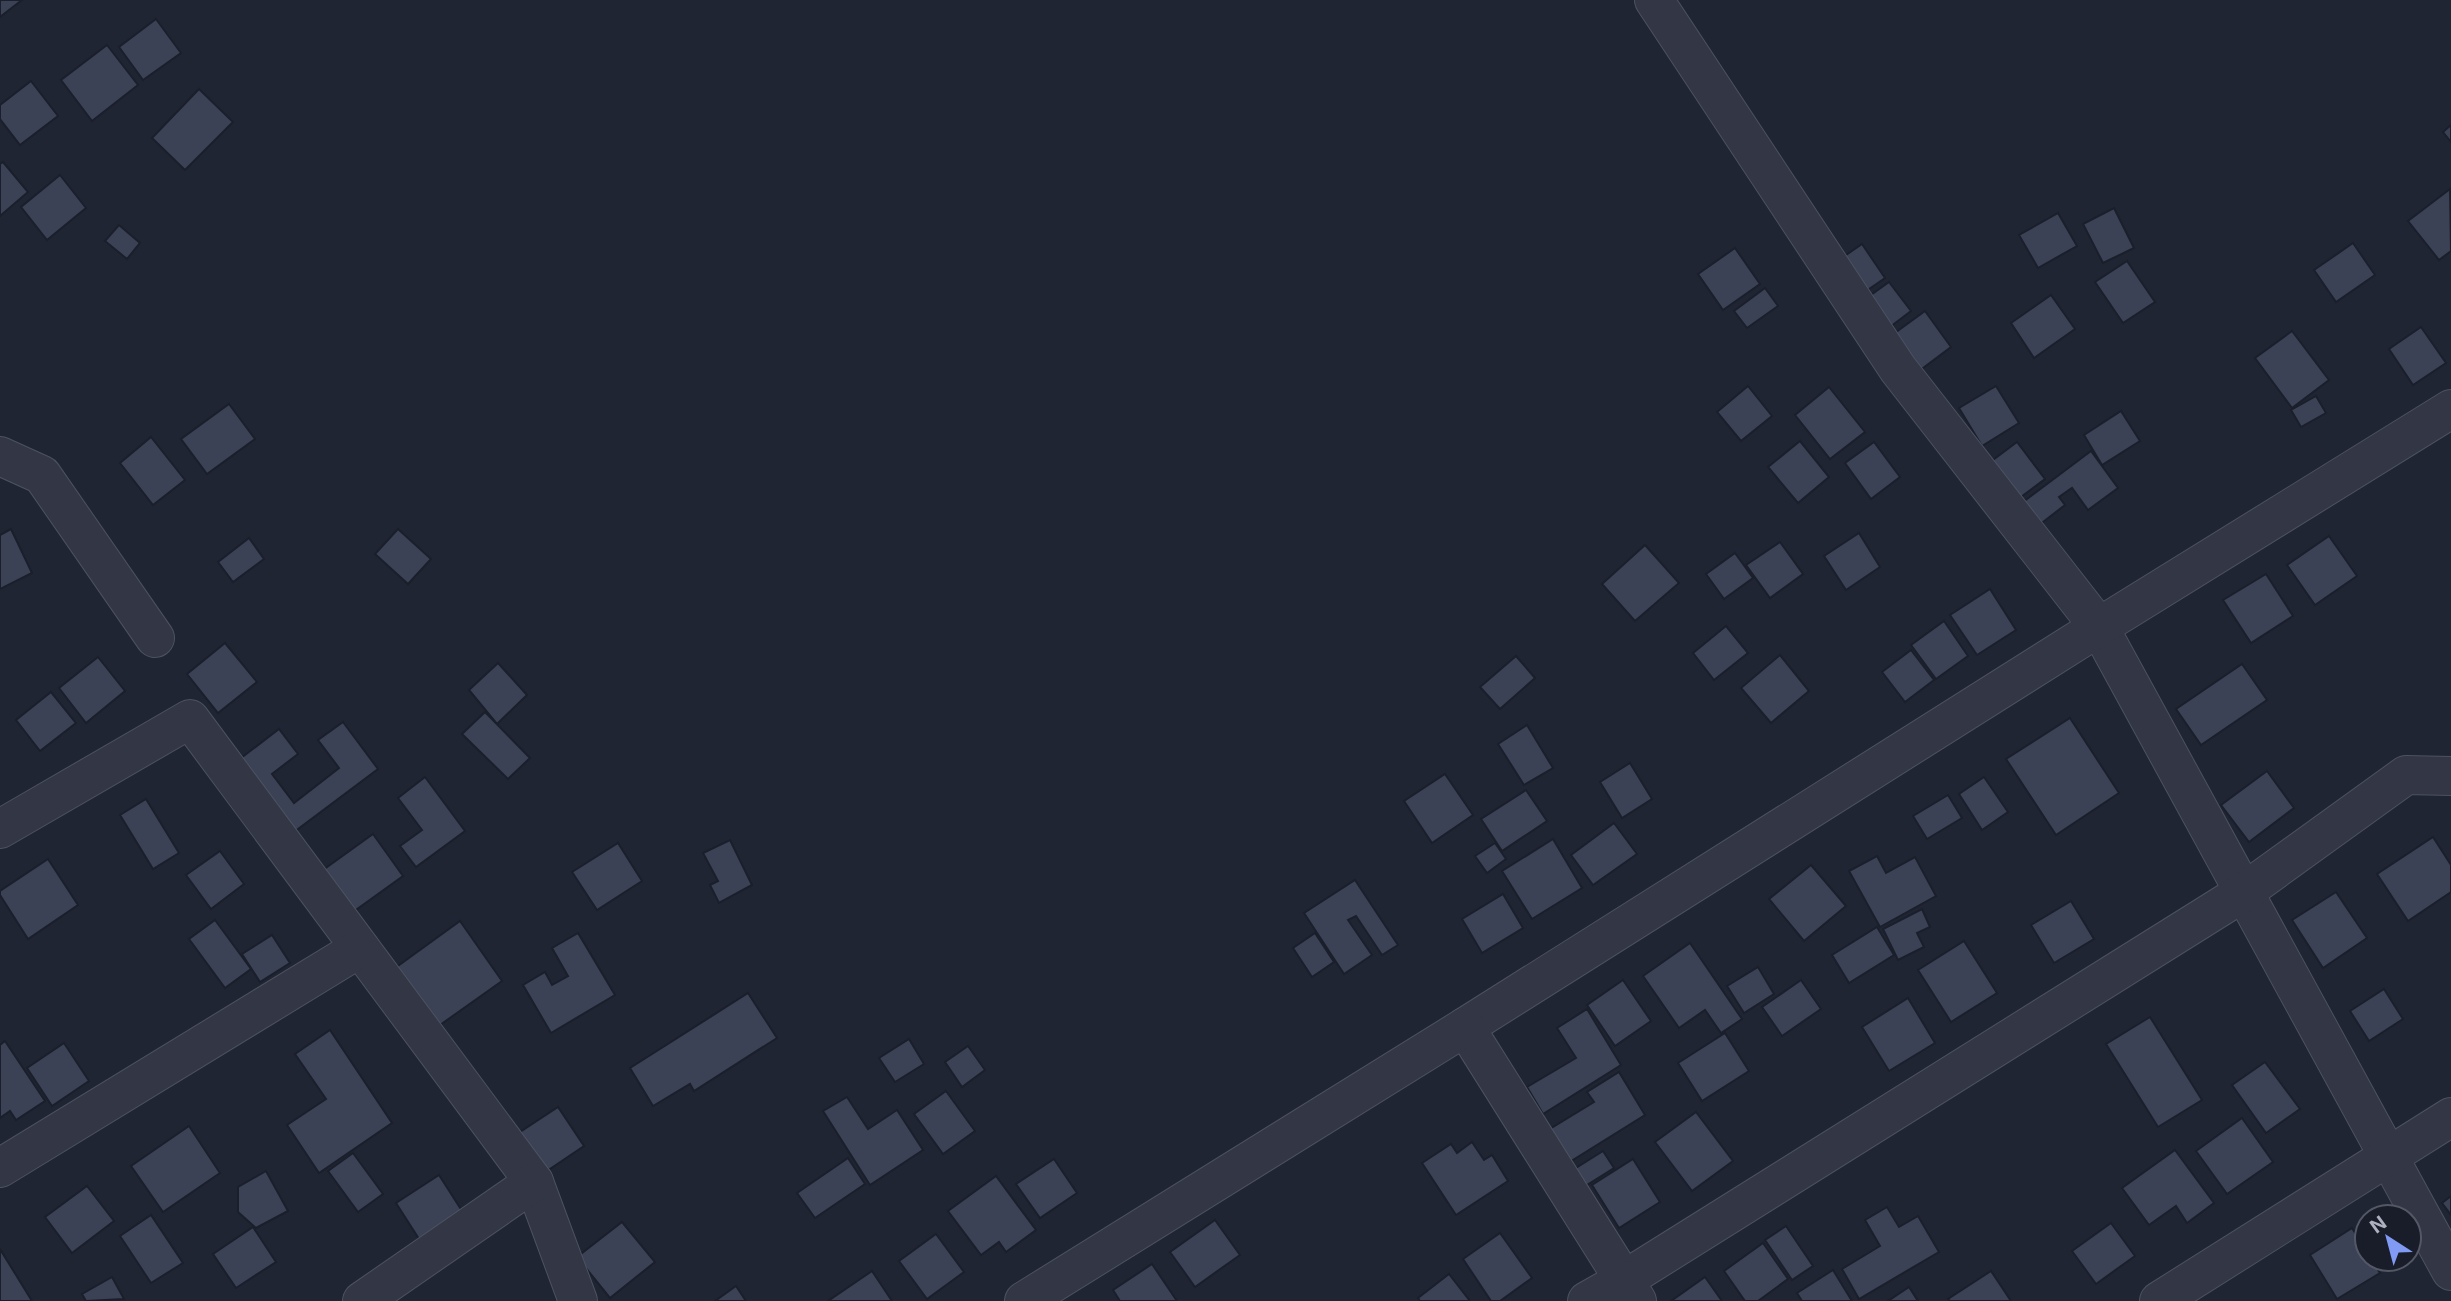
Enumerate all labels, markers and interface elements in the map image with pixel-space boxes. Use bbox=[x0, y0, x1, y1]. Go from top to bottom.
north arrow bbox=[2353, 1203, 2423, 1273]
text: N bbox=[2366, 1211, 2391, 1238]

